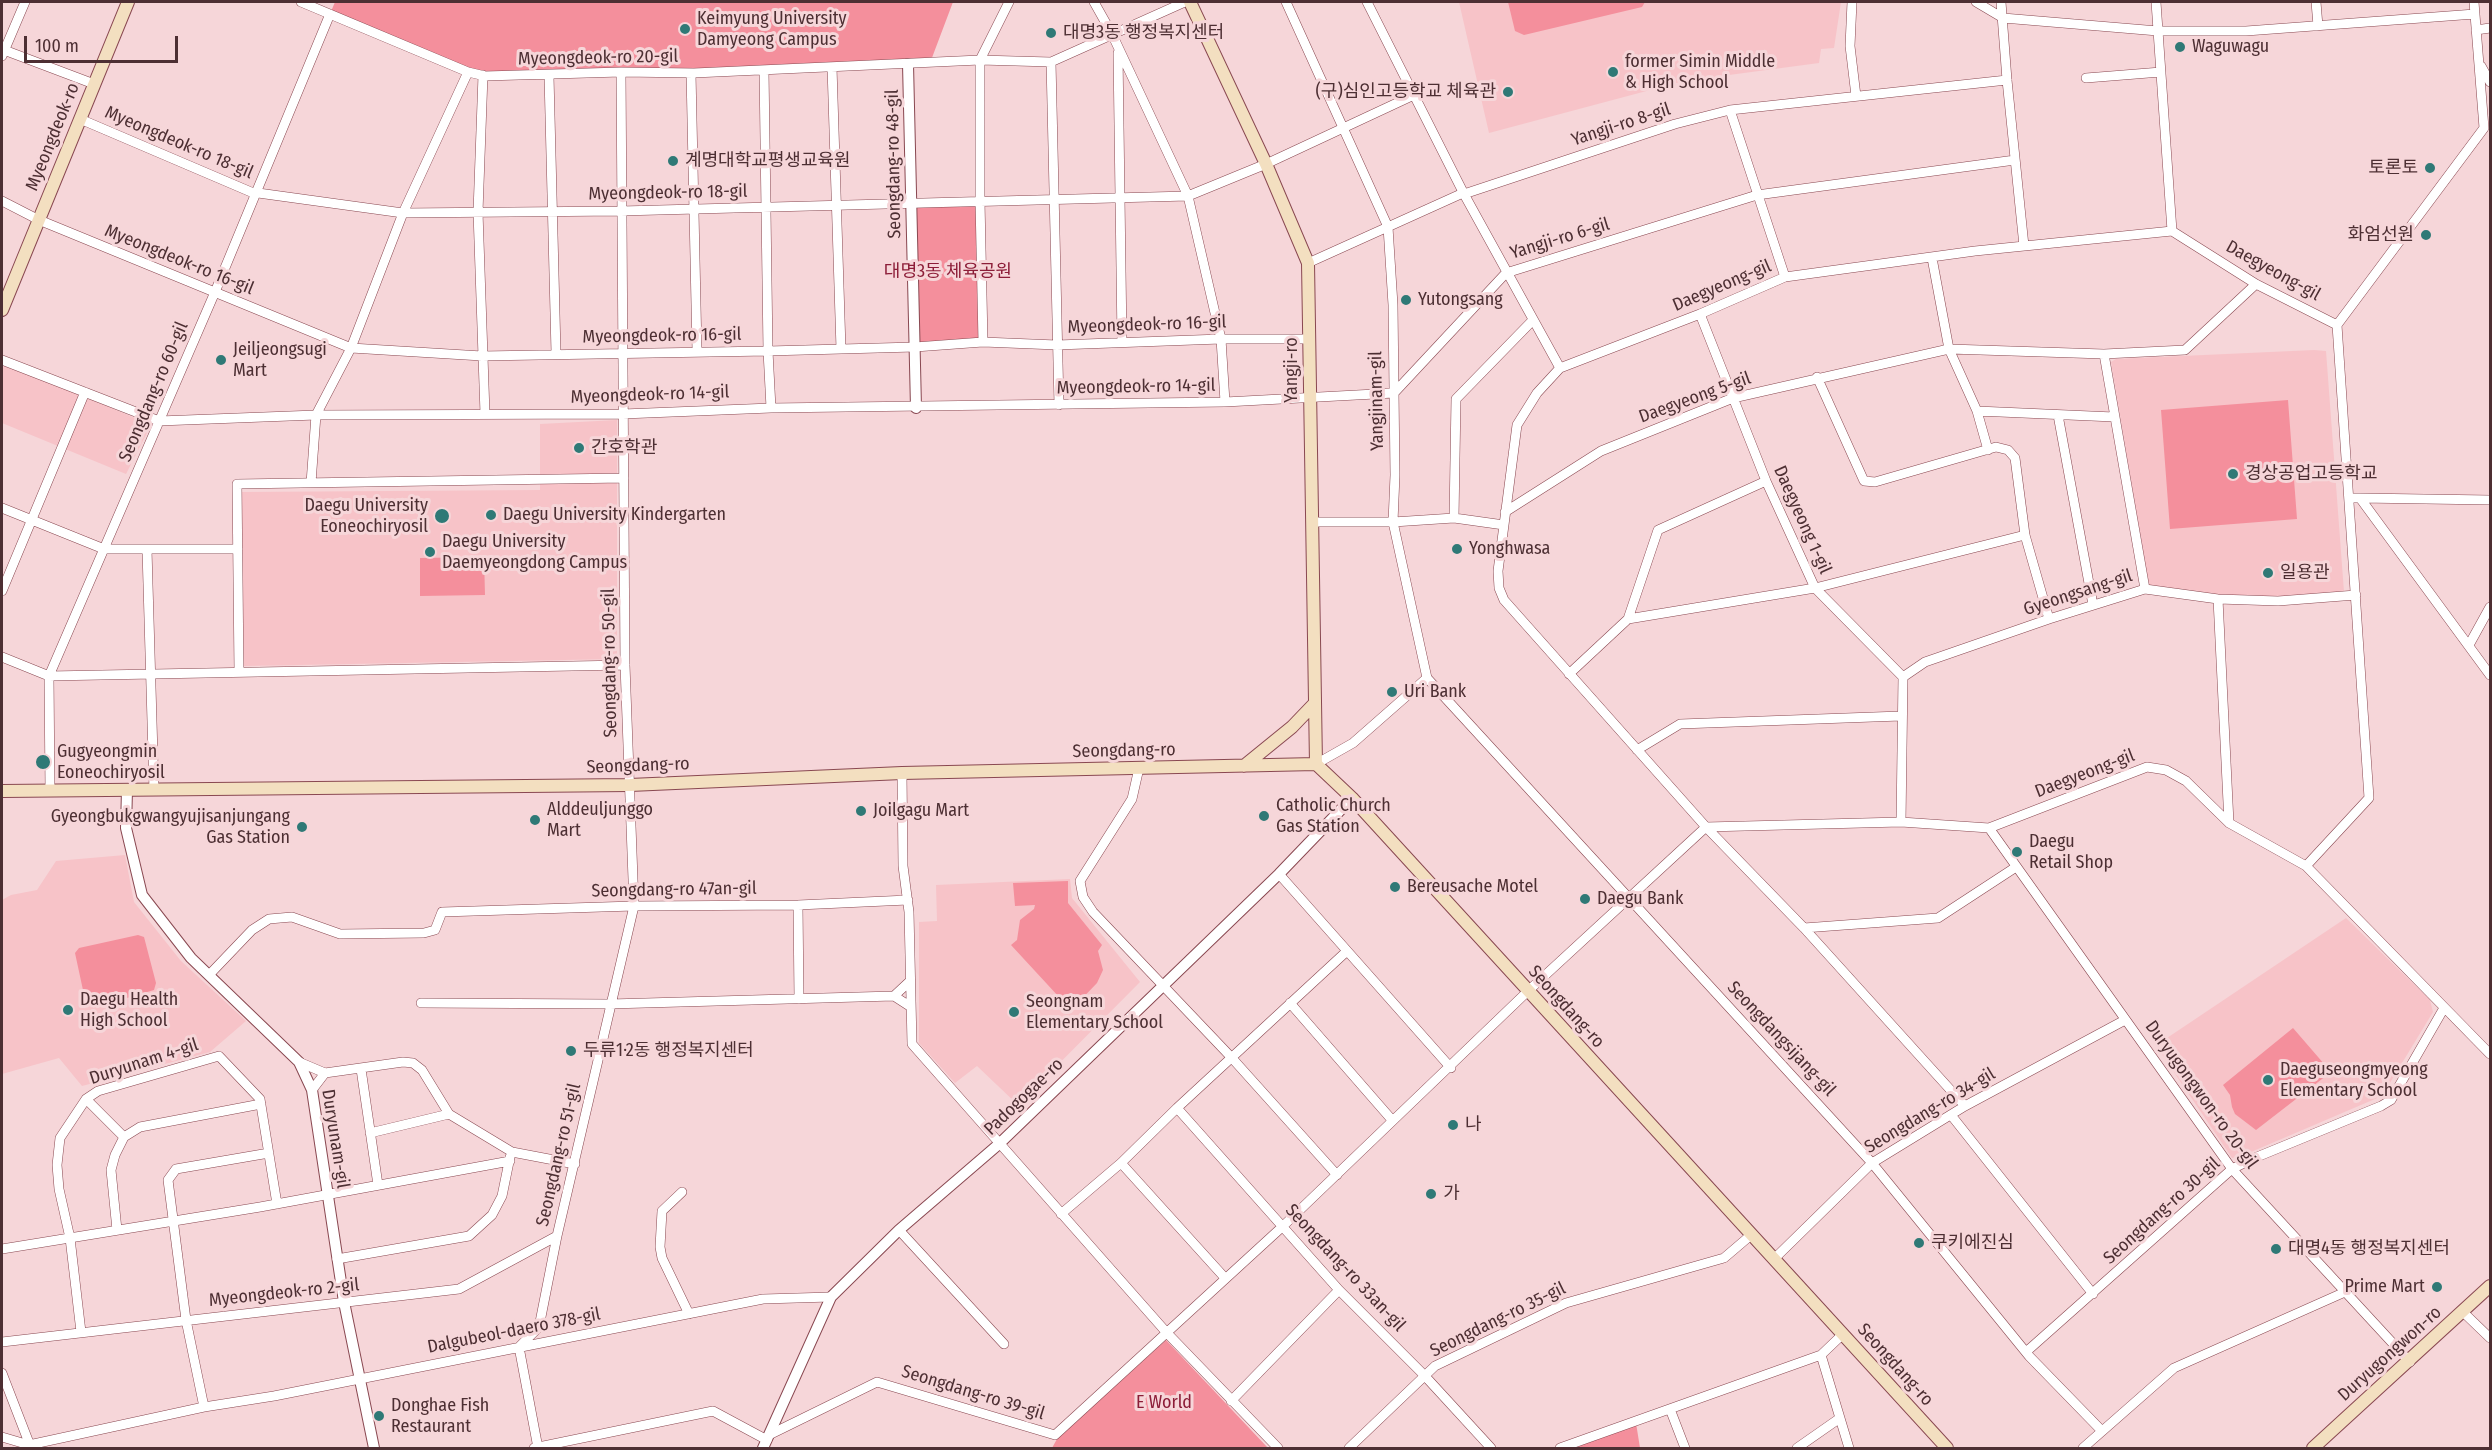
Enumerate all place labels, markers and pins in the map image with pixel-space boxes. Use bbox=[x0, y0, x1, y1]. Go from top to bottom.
place label: Keimyung University Damyeong Campus bbox=[697, 8, 847, 50]
marker: Keimyung University Damyeong Campus bbox=[678, 22, 692, 36]
place label: 대명3동 행정복지센터 bbox=[1063, 22, 1224, 44]
marker: 대명3동 행정복지센터 bbox=[1044, 26, 1058, 40]
place label: Waguwagu bbox=[2192, 36, 2269, 58]
marker: Waguwagu bbox=[2173, 40, 2187, 54]
place label: former Simin Middle & High School bbox=[1625, 51, 1775, 94]
marker: former Simin Middle & High School bbox=[1606, 65, 1620, 79]
place label: (구)심인고등학교 체육관 bbox=[1316, 81, 1496, 103]
marker: (구)심인고등학교 체육관 bbox=[1501, 85, 1515, 99]
place label: 계명대학교평생교육원 bbox=[685, 150, 851, 172]
marker: 계명대학교평생교육원 bbox=[666, 154, 680, 168]
place label: 토론토 bbox=[2368, 157, 2418, 179]
marker: 토론토 bbox=[2423, 161, 2437, 175]
place label: 화엄선원 bbox=[2348, 224, 2414, 246]
marker: 화엄선원 bbox=[2419, 228, 2433, 242]
place label: Yutongsang bbox=[1418, 289, 1503, 311]
marker: Yutongsang bbox=[1399, 293, 1413, 307]
place label: Jeiljeongsugi Mart bbox=[233, 339, 327, 382]
marker: Jeiljeongsugi Mart bbox=[214, 353, 228, 367]
place label: 간호학관 bbox=[591, 437, 657, 459]
marker: 간호학관 bbox=[572, 441, 586, 455]
place label: 경상공업고등학교 bbox=[2245, 463, 2377, 485]
marker: 경상공업고등학교 bbox=[2226, 467, 2240, 481]
place label: Daegu University Eoneochiryosil bbox=[305, 495, 428, 538]
place label: Daegu University Kindergarten bbox=[503, 504, 726, 526]
marker: Daegu University Eoneochiryosil bbox=[433, 507, 451, 525]
marker: Daegu University Kindergarten bbox=[484, 508, 498, 522]
place label: Daegu University Daemyeongdong Campus bbox=[442, 531, 627, 574]
place label: Yonghwasa bbox=[1469, 538, 1550, 560]
marker: Yonghwasa bbox=[1450, 542, 1464, 556]
marker: Daegu University Daemyeongdong Campus bbox=[423, 545, 437, 559]
place label: 일용관 bbox=[2280, 562, 2330, 584]
marker: 일용관 bbox=[2261, 566, 2275, 580]
place label: Uri Bank bbox=[1404, 681, 1466, 703]
marker: Uri Bank bbox=[1385, 685, 1399, 699]
place label: Gugyeongmin Eoneochiryosil bbox=[57, 741, 165, 783]
marker: Gugyeongmin Eoneochiryosil bbox=[34, 753, 52, 771]
place label: Catholic Church Gas Station bbox=[1276, 795, 1391, 838]
place label: Alddeuljunggo Mart bbox=[547, 799, 653, 842]
place label: Joilgagu Mart bbox=[873, 800, 969, 822]
marker: Joilgagu Mart bbox=[854, 804, 868, 818]
place label: Gyeongbukgwangyujisanjungang Gas Station bbox=[51, 806, 290, 848]
marker: Catholic Church Gas Station bbox=[1257, 809, 1271, 823]
marker: Alddeuljunggo Mart bbox=[528, 813, 542, 827]
marker: Gyeongbukgwangyujisanjungang Gas Station bbox=[295, 820, 309, 834]
place label: Daegu Retail Shop bbox=[2029, 831, 2113, 874]
marker: Daegu Retail Shop bbox=[2010, 845, 2024, 859]
place label: Bereusache Motel bbox=[1407, 876, 1538, 898]
marker: Bereusache Motel bbox=[1388, 880, 1402, 894]
place label: Daegu Bank bbox=[1597, 888, 1683, 910]
marker: Daegu Bank bbox=[1578, 892, 1592, 906]
place label: Daegu Health High School bbox=[80, 989, 178, 1032]
place label: Seongnam Elementary School bbox=[1026, 991, 1163, 1034]
marker: Daegu Health High School bbox=[61, 1003, 75, 1017]
marker: Seongnam Elementary School bbox=[1007, 1005, 1021, 1019]
place label: 두류1·2동 행정복지센터 bbox=[583, 1040, 754, 1062]
marker: 두류1·2동 행정복지센터 bbox=[564, 1044, 578, 1058]
place label: Daeguseongmyeong Elementary School bbox=[2280, 1059, 2428, 1102]
marker: Daeguseongmyeong Elementary School bbox=[2261, 1073, 2275, 1087]
place label: 나 bbox=[1465, 1114, 1482, 1136]
marker: 나 bbox=[1446, 1118, 1460, 1132]
place label: 가 bbox=[1443, 1183, 1460, 1205]
marker: 가 bbox=[1424, 1187, 1438, 1201]
place label: 쿠키에진심 bbox=[1931, 1232, 2014, 1254]
marker: 쿠키에진심 bbox=[1912, 1236, 1926, 1250]
place label: 대명4동 행정복지센터 bbox=[2288, 1238, 2450, 1260]
marker: 대명4동 행정복지센터 bbox=[2269, 1242, 2283, 1256]
place label: Prime Mart bbox=[2344, 1276, 2425, 1298]
marker: Prime Mart bbox=[2430, 1280, 2444, 1294]
place label: Donghae Fish Restaurant bbox=[391, 1395, 489, 1438]
marker: Donghae Fish Restaurant bbox=[372, 1409, 386, 1423]

